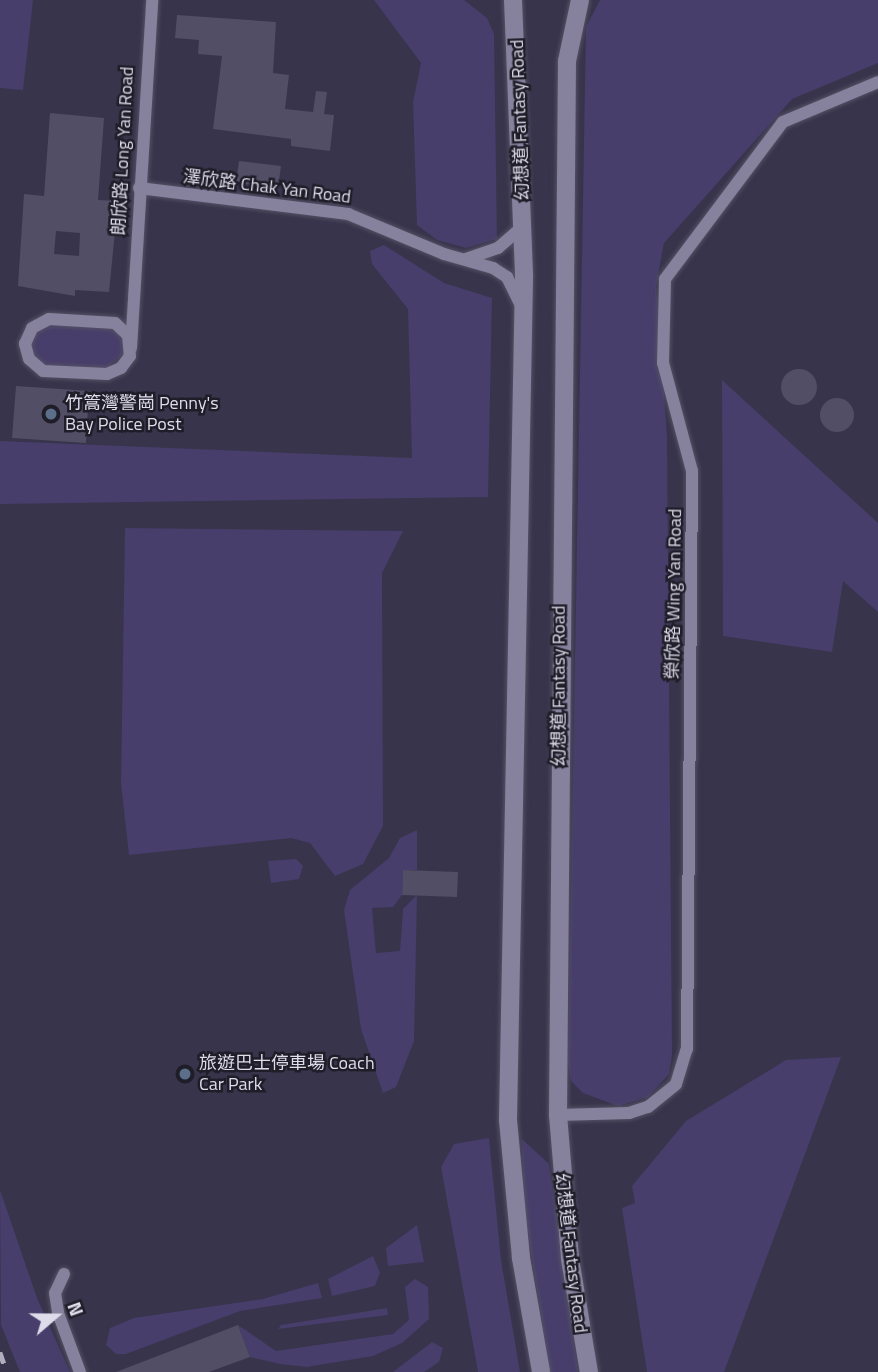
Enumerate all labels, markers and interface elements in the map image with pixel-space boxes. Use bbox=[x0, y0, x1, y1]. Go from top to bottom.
street label: 幻想道 Fantasy Road bbox=[506, 39, 534, 201]
street label: 朗欣路 Long Yan Road bbox=[108, 66, 138, 236]
street label: 澤欣路 Chak Yan Road bbox=[182, 166, 352, 208]
place label: 竹篙灣警崗 Penny's Bay Police Post bbox=[65, 393, 219, 436]
marker: 竹篙灣警崗 Penny's Bay Police Post bbox=[43, 406, 59, 422]
street label: 榮欣路 Wing Yan Road bbox=[662, 508, 686, 680]
street label: 幻想道 Fantasy Road bbox=[548, 606, 570, 766]
place label: 旅遊巴士停車場 Coach Car Park bbox=[199, 1053, 375, 1096]
marker: 旅遊巴士停車場 Coach Car Park bbox=[177, 1066, 193, 1082]
street label: 幻想道 Fantasy Road bbox=[550, 1172, 592, 1334]
north arrow bbox=[21, 1281, 91, 1351]
text: N bbox=[60, 1297, 92, 1320]

